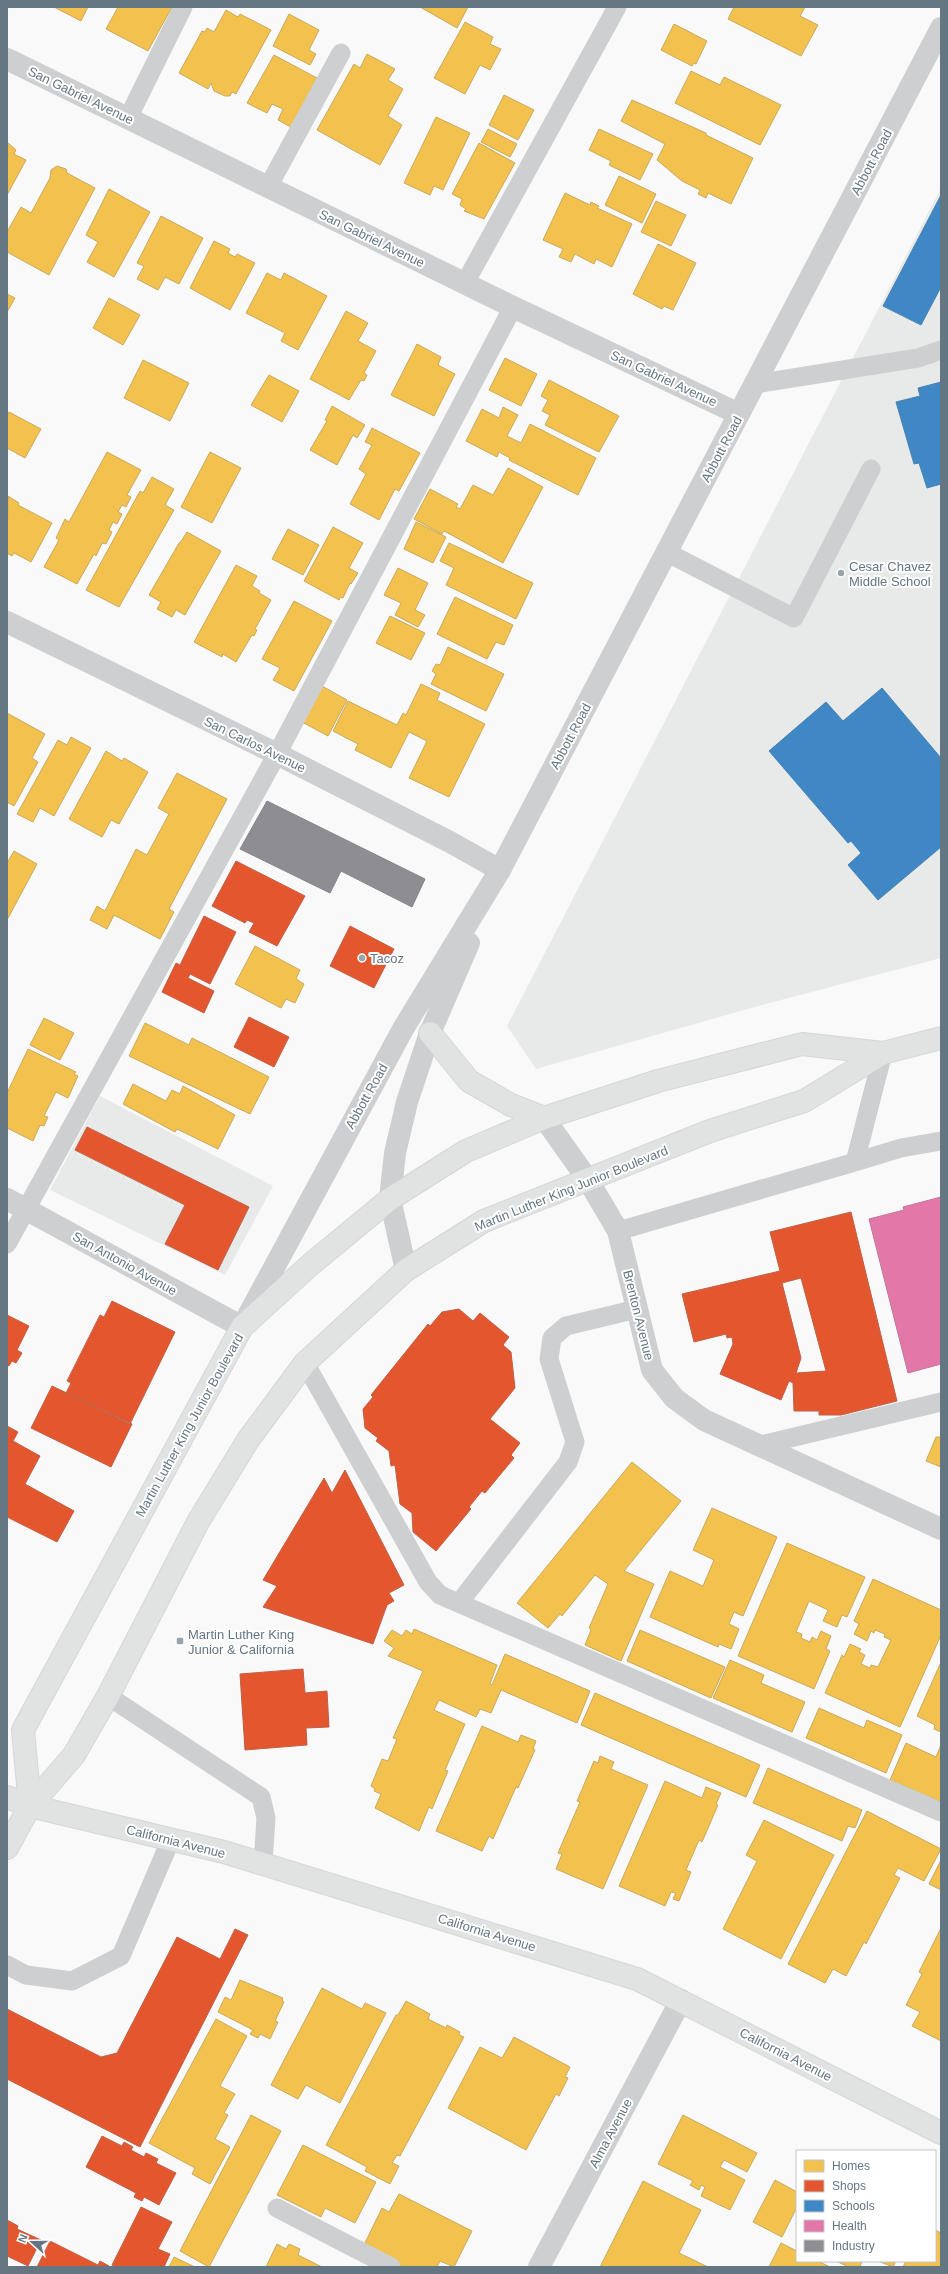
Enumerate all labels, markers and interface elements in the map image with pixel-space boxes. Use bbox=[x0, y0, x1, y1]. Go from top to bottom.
street label: San Gabriel Avenue bbox=[26, 63, 136, 127]
street label: Abbott Road bbox=[848, 127, 895, 198]
street label: San Gabriel Avenue bbox=[317, 206, 427, 270]
street label: San Gabriel Avenue bbox=[608, 347, 719, 410]
street label: Abbott Road bbox=[698, 414, 745, 485]
place label: Cesar Chavez Middle School bbox=[849, 559, 931, 589]
marker: Cesar Chavez Middle School bbox=[836, 568, 846, 578]
street label: Abbott Road bbox=[547, 701, 594, 772]
street label: San Carlos Avenue bbox=[202, 713, 308, 776]
place label: Tacoz bbox=[370, 951, 404, 966]
marker: Tacoz bbox=[357, 953, 367, 963]
street label: Abbott Road bbox=[342, 1061, 391, 1131]
street label: Martin Luther King Junior Boulevard bbox=[472, 1143, 670, 1234]
street label: San Antonio Avenue bbox=[70, 1229, 180, 1298]
street label: Brenton Avenue bbox=[620, 1269, 657, 1362]
street label: Martin Luther King Junior Boulevard bbox=[133, 1331, 246, 1520]
place label: Martin Luther King Junior & California bbox=[188, 1627, 295, 1657]
marker: Martin Luther King Junior & California bbox=[175, 1636, 185, 1646]
street label: California Avenue bbox=[125, 1822, 227, 1861]
street label: California Avenue bbox=[436, 1910, 538, 1955]
street label: California Avenue bbox=[737, 2025, 834, 2084]
street label: Alma Avenue bbox=[586, 2096, 635, 2170]
legend bbox=[796, 2150, 936, 2262]
text: Homes bbox=[832, 2159, 870, 2173]
text: Shops bbox=[832, 2179, 866, 2193]
text: Schools bbox=[832, 2199, 875, 2213]
text: Health bbox=[832, 2219, 867, 2233]
north arrow bbox=[12, 2222, 52, 2262]
text: N bbox=[16, 2233, 30, 2244]
text: Industry bbox=[832, 2239, 875, 2253]

